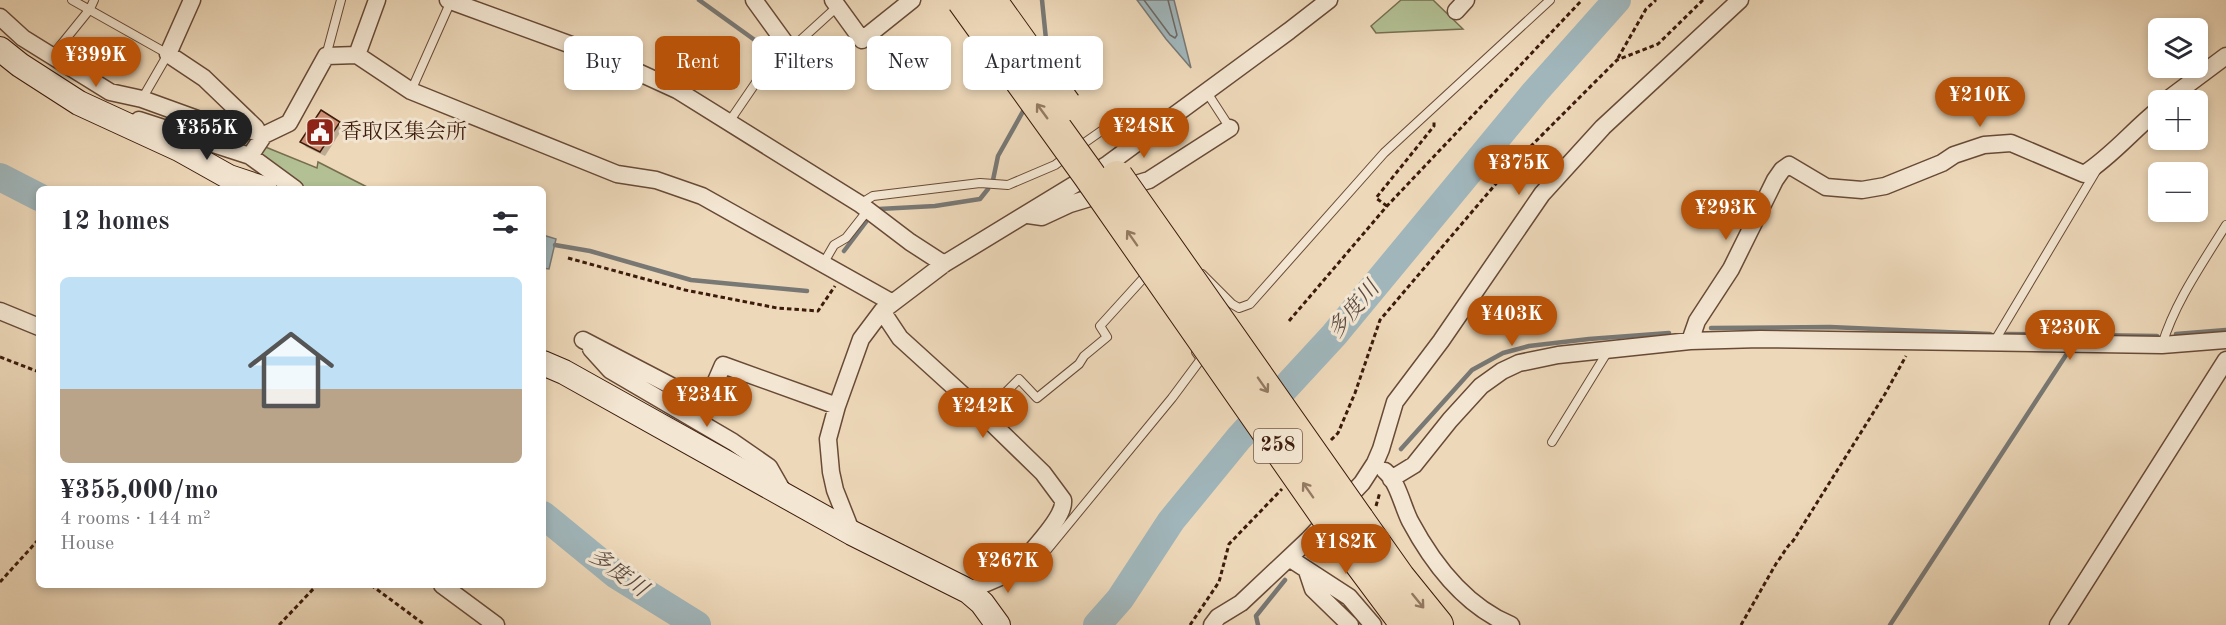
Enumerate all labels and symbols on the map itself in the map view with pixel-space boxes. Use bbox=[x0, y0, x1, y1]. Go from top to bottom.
pin: ¥399K bbox=[54, 37, 138, 88]
pin: ¥210K bbox=[1938, 77, 2022, 128]
one-way arrow bbox=[1036, 103, 1049, 119]
pin: ¥248K bbox=[1102, 108, 1186, 159]
pin: ¥355K bbox=[165, 110, 249, 161]
public building icon: 香取区集会所 bbox=[304, 116, 336, 148]
place label: 香取区集会所 bbox=[341, 120, 467, 143]
pin: ¥375K bbox=[1477, 145, 1561, 196]
pin: ¥293K bbox=[1684, 190, 1768, 241]
one-way arrow bbox=[1126, 230, 1138, 246]
water label: 多度川 bbox=[1323, 275, 1385, 342]
pin: ¥403K bbox=[1470, 296, 1554, 347]
pin: ¥230K bbox=[2028, 310, 2112, 361]
pin: ¥234K bbox=[665, 377, 749, 428]
one-way arrow bbox=[1257, 377, 1269, 393]
pin: ¥242K bbox=[941, 388, 1025, 439]
road number: 258 bbox=[1254, 429, 1302, 463]
one-way arrow bbox=[1302, 482, 1314, 499]
pin: ¥182K bbox=[1304, 524, 1388, 575]
water label: 多度川 bbox=[585, 543, 654, 602]
pin: ¥267K bbox=[966, 543, 1050, 594]
one-way arrow bbox=[1411, 592, 1424, 608]

